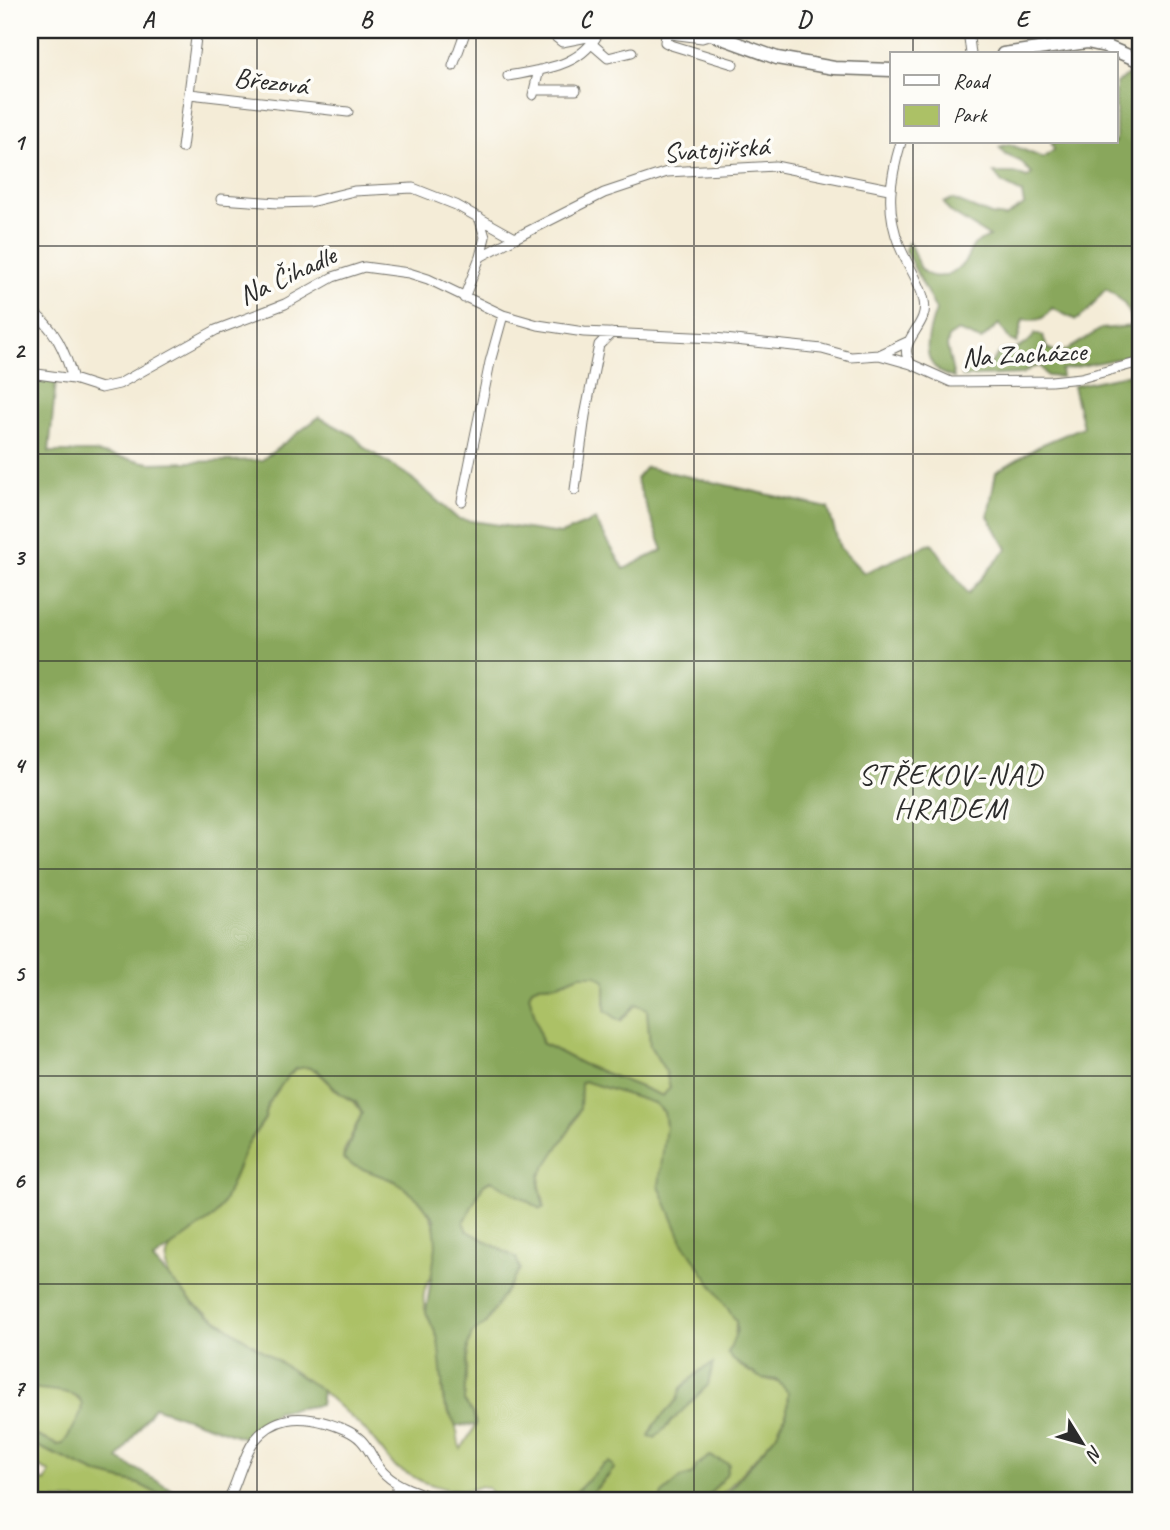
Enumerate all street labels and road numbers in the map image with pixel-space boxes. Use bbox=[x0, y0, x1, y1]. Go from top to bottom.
street label: Březová bbox=[232, 59, 313, 103]
street label: Svatojiřská bbox=[662, 128, 773, 170]
street label: Na Čihadle bbox=[233, 236, 343, 313]
street label: Na Zacházce bbox=[961, 333, 1089, 375]

